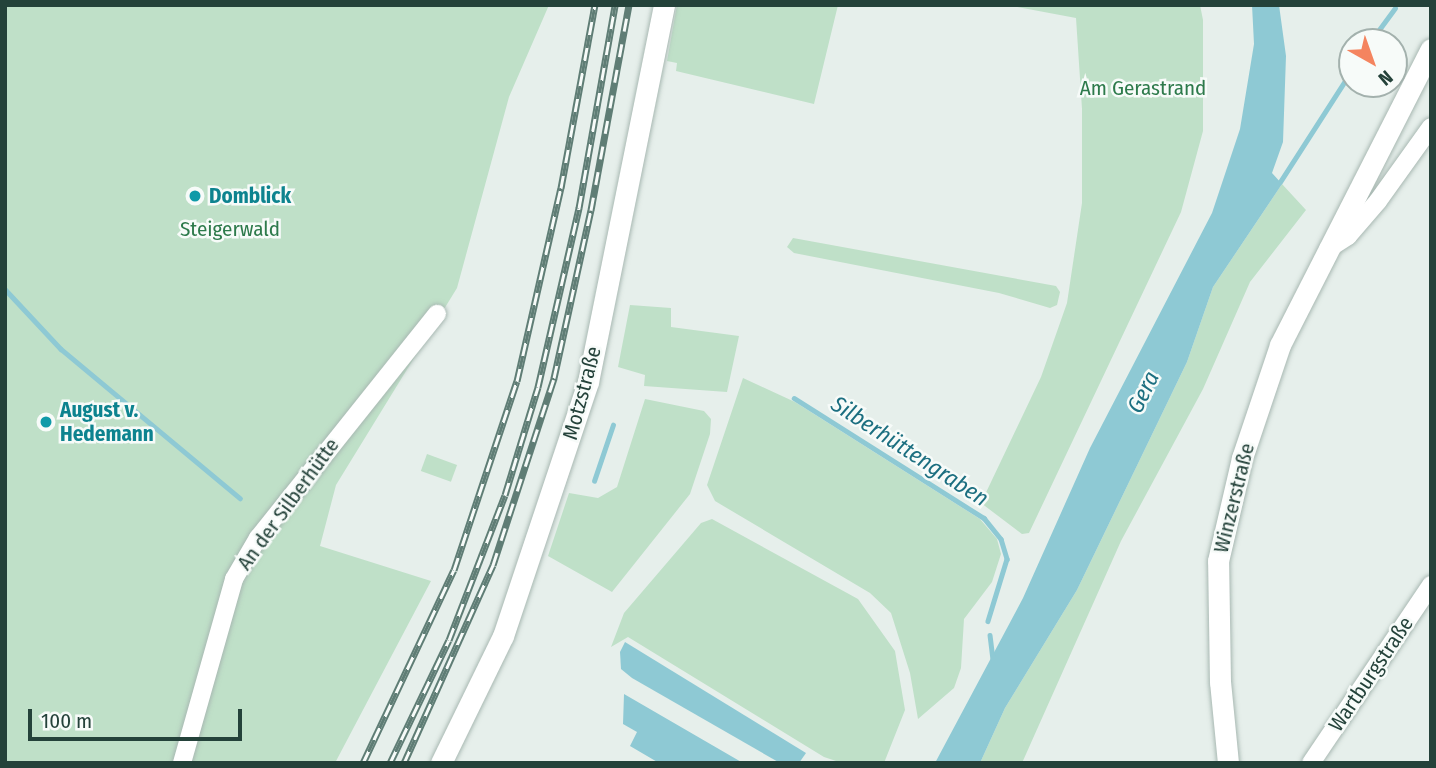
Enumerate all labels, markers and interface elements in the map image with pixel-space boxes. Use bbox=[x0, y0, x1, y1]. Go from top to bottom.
north arrow bbox=[1338, 28, 1408, 98]
text: N bbox=[1374, 65, 1397, 90]
park label: Am Gerastrand bbox=[1080, 75, 1206, 101]
place label: Domblick bbox=[209, 183, 291, 209]
marker: Domblick bbox=[187, 188, 203, 204]
park label: Steigerwald bbox=[180, 216, 280, 242]
street label: Motzstraße bbox=[557, 344, 607, 442]
water label: Gera bbox=[1121, 367, 1165, 417]
water label: Silberhüttengraben bbox=[826, 390, 994, 512]
place label: August v. Hedemann bbox=[60, 397, 154, 447]
marker: August v. Hedemann bbox=[38, 414, 54, 430]
street label: An der Silberhütte bbox=[232, 433, 344, 575]
street label: Winzerstraße bbox=[1208, 441, 1260, 555]
street label: Wartburgstraße bbox=[1323, 612, 1419, 736]
scale bar bbox=[32, 694, 245, 738]
text: 100 m bbox=[41, 708, 92, 734]

